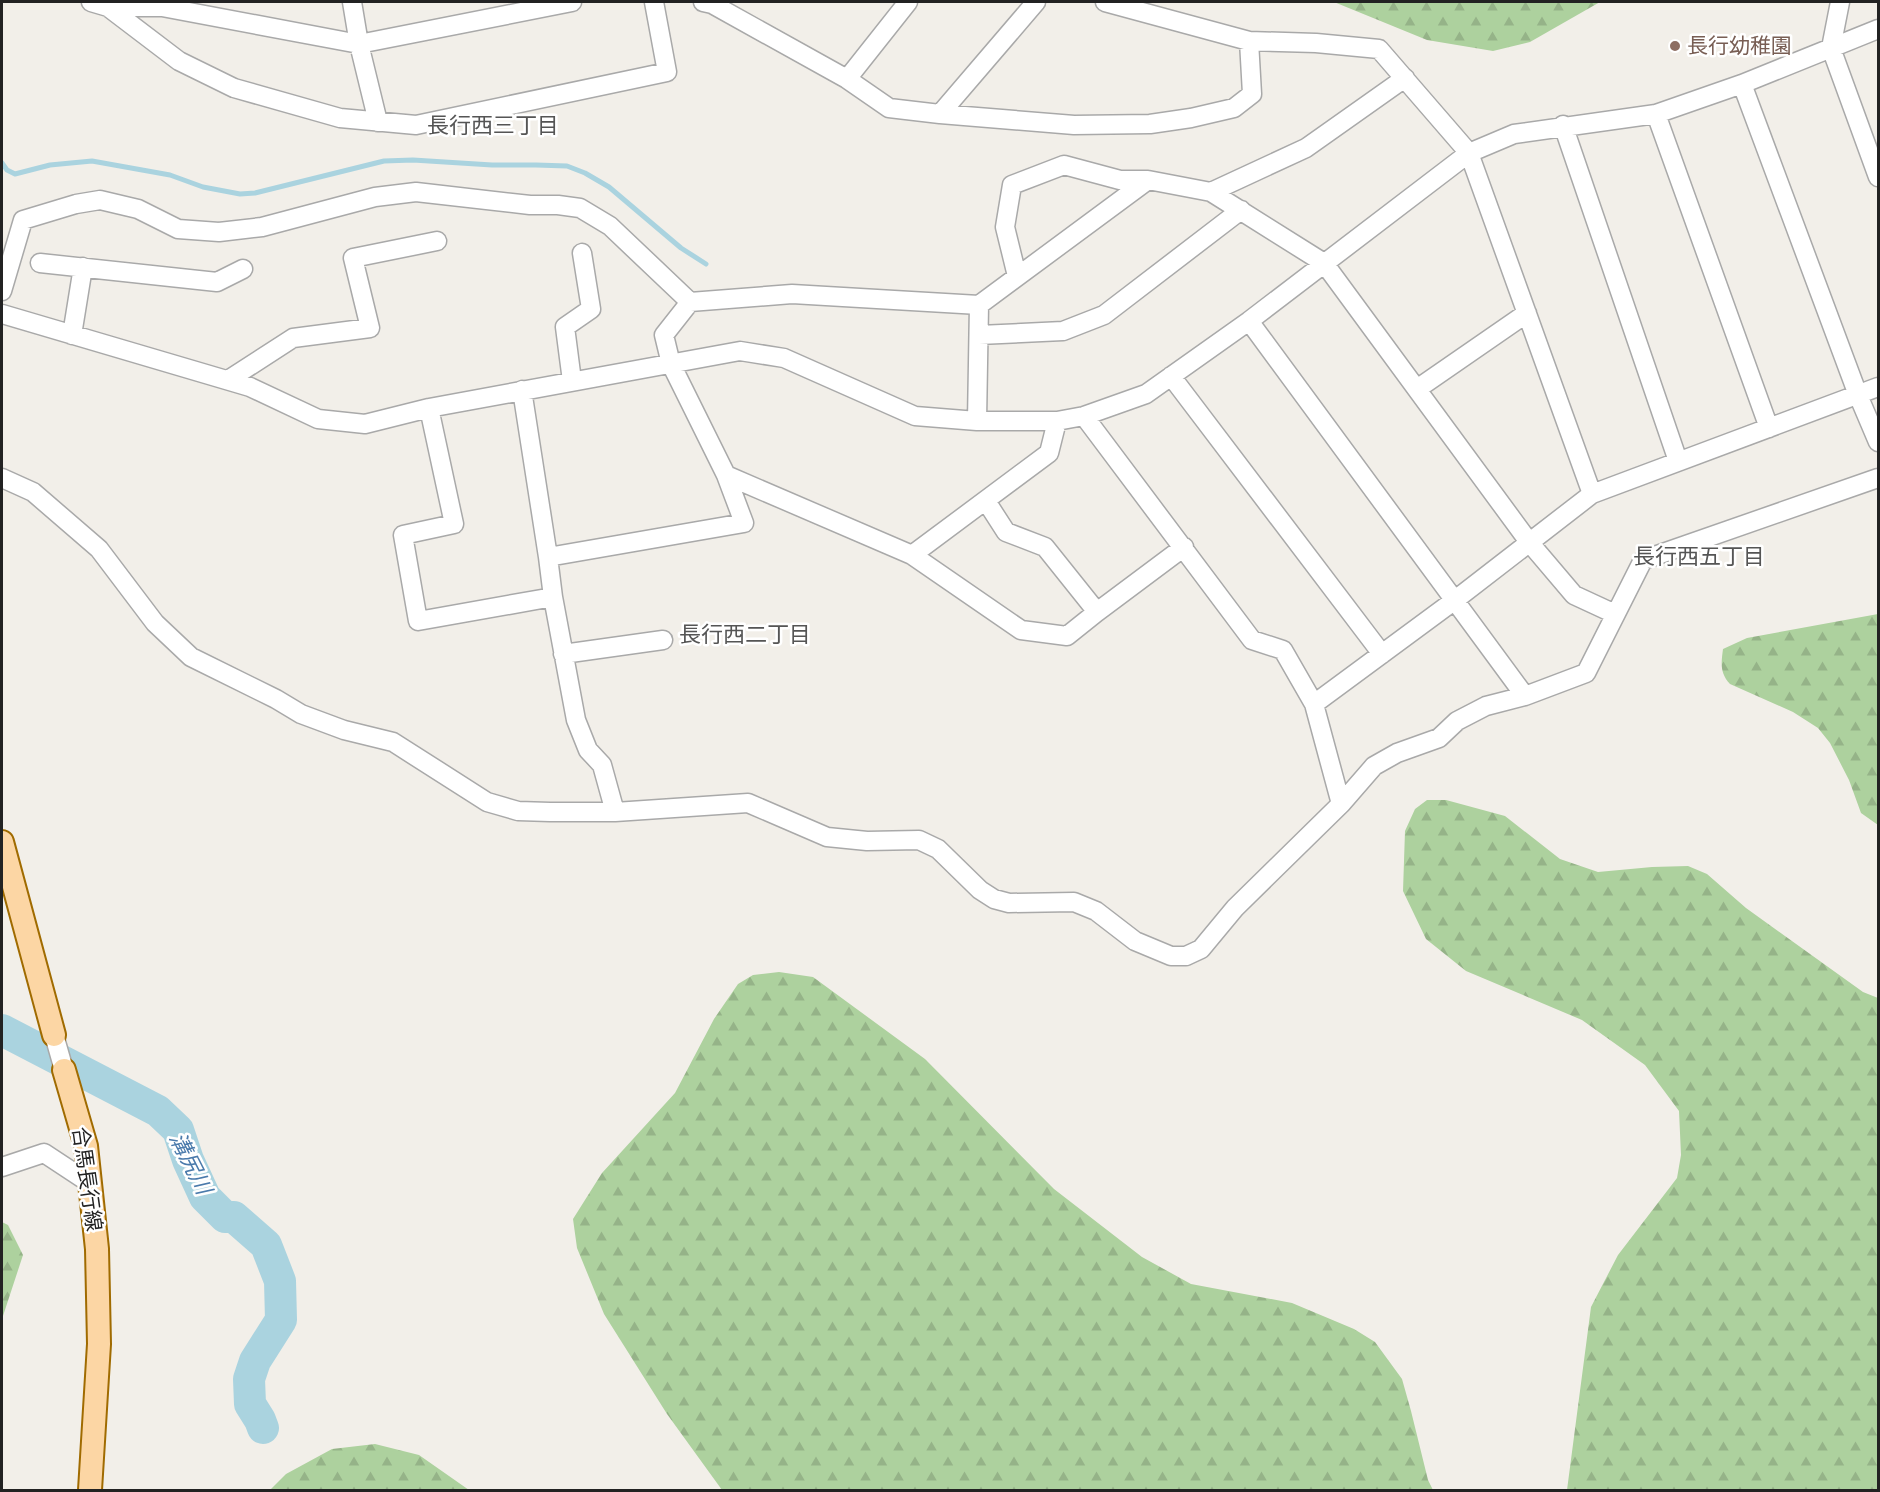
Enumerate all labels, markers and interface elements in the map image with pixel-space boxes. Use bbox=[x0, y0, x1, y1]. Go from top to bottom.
place label: 長行幼稚園 bbox=[1687, 31, 1792, 61]
marker: 長行幼稚園 bbox=[1668, 39, 1682, 53]
district label: 長行西三丁目 bbox=[427, 109, 559, 141]
district label: 長行西五丁目 bbox=[1633, 540, 1765, 572]
district label: 長行西二丁目 bbox=[679, 618, 811, 650]
street label: 合馬長行線 bbox=[65, 1125, 109, 1233]
water label: 溝尻川 bbox=[162, 1126, 221, 1201]

